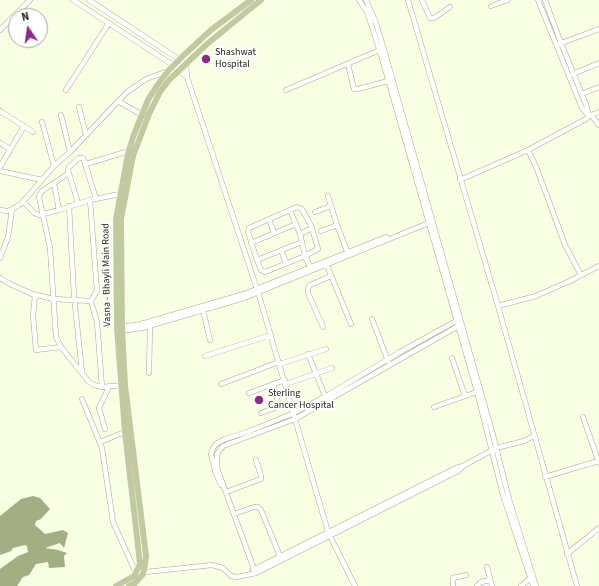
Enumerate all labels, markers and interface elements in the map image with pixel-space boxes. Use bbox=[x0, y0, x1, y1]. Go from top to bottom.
north arrow bbox=[8, 8, 48, 48]
text: N bbox=[20, 9, 31, 25]
place label: Shashwat Hospital bbox=[215, 47, 256, 70]
marker: Shashwat Hospital bbox=[200, 53, 212, 65]
street label: Vasna - Bhayli Main Road bbox=[100, 223, 114, 327]
place label: Sterling Cancer Hospital bbox=[268, 388, 334, 412]
marker: Sterling Cancer Hospital bbox=[253, 394, 265, 406]

